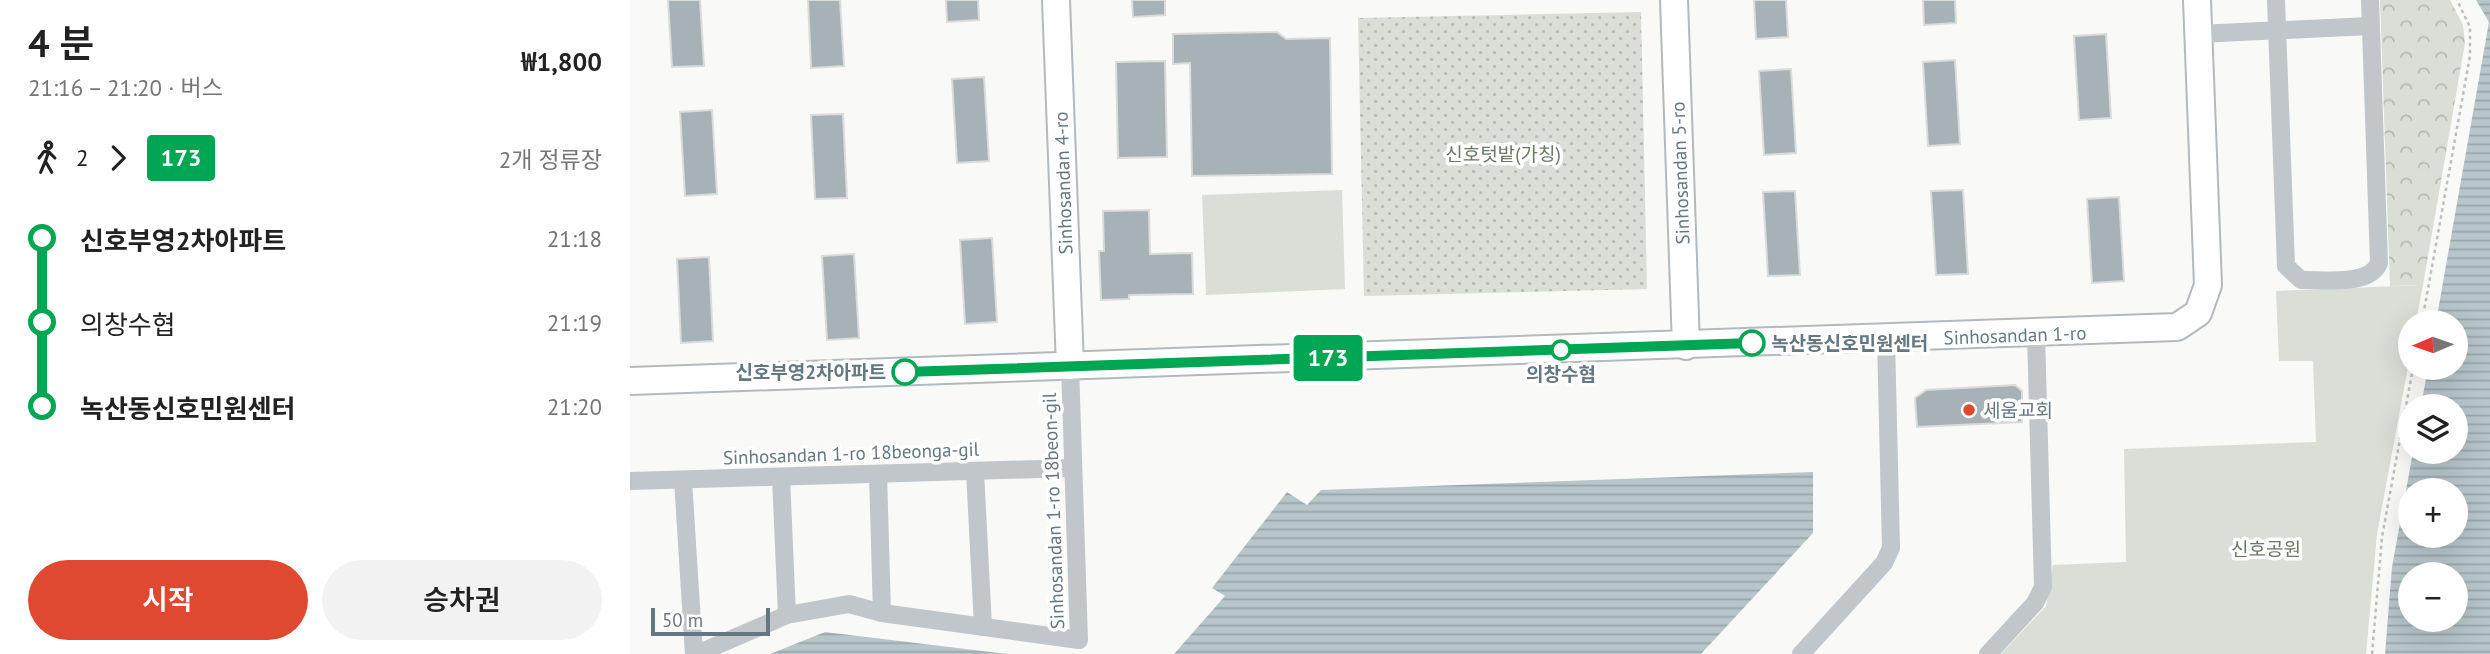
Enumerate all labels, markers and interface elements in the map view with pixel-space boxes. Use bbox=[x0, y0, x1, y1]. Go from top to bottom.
text: 4 분 bbox=[28, 18, 94, 67]
text: ₩1,800 bbox=[521, 45, 602, 78]
text: 21:16 – 21:20 · 버스 bbox=[28, 73, 223, 102]
street label: Sinhosandan 5-ro bbox=[1666, 101, 1694, 245]
street label: Sinhosandan 4-ro bbox=[1049, 111, 1077, 255]
icon: walk bbox=[28, 139, 66, 177]
icon: forward bbox=[99, 139, 137, 177]
text: 173 bbox=[161, 142, 201, 173]
park label: 신호텃밭(가칭) bbox=[1445, 142, 1561, 166]
text: 2 bbox=[76, 143, 89, 172]
text: 2개 정류장 bbox=[499, 145, 602, 174]
text: 신호부영2차아파트 bbox=[80, 224, 286, 257]
text: 21:18 bbox=[547, 224, 602, 253]
text: 의창수협 bbox=[80, 308, 176, 341]
text: 21:19 bbox=[547, 308, 602, 337]
north arrow bbox=[2398, 310, 2468, 380]
map controls bbox=[2398, 310, 2468, 632]
street label: Sinhosandan 1-ro bbox=[1943, 321, 2087, 349]
marker: 녹산동신호민원센터 bbox=[1739, 330, 1765, 356]
place label: 녹산동신호민원센터 bbox=[1771, 331, 1928, 355]
line badge: 173 bbox=[1288, 335, 1368, 381]
marker: 의창수협 bbox=[1551, 340, 1571, 360]
text: 173 bbox=[1308, 342, 1348, 373]
marker: 신호부영2차아파트 bbox=[892, 359, 918, 385]
place label: 신호부영2차아파트 bbox=[735, 360, 886, 384]
place label: 의창수협 bbox=[1526, 362, 1596, 386]
text: 녹산동신호민원센터 bbox=[80, 392, 295, 425]
text: 21:20 bbox=[547, 392, 602, 421]
street label: Sinhosandan 1-ro 18beon-gil bbox=[1037, 392, 1069, 630]
button: layers bbox=[2398, 394, 2468, 464]
place label: 세움교회 bbox=[1983, 398, 2053, 422]
marker: 세움교회 bbox=[1961, 402, 1977, 418]
street label: Sinhosandan 1-ro 18beonga-gil bbox=[723, 437, 980, 469]
button: + bbox=[2398, 478, 2468, 548]
park label: 신호공원 bbox=[2231, 537, 2301, 561]
button: 시작 bbox=[28, 560, 308, 640]
button: 승차권 bbox=[322, 560, 602, 640]
button: − bbox=[2398, 562, 2468, 632]
scale bar bbox=[651, 605, 770, 637]
text: 50 m bbox=[662, 608, 703, 632]

